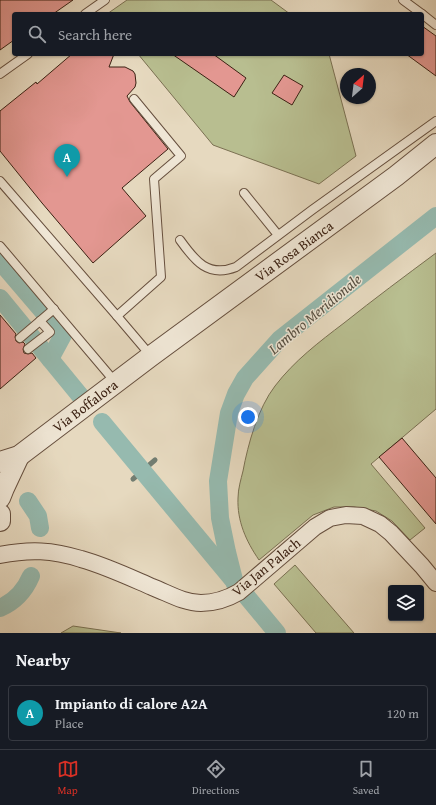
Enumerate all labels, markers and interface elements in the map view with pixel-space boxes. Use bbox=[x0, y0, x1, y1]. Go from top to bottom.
search box bbox=[12, 12, 424, 56]
icon: search bbox=[26, 23, 48, 45]
text: Search here bbox=[58, 24, 132, 45]
north arrow bbox=[340, 68, 376, 104]
pin: A bbox=[54, 144, 80, 177]
street label: Via Rosa Bianca bbox=[251, 216, 338, 286]
water label: Lambro Meridionale bbox=[263, 268, 366, 359]
street label: Via Boffalora bbox=[48, 375, 122, 437]
your location bbox=[238, 407, 258, 427]
street label: Via Jan Palach bbox=[227, 533, 305, 601]
map controls bbox=[388, 585, 424, 621]
button: layers bbox=[388, 585, 424, 621]
text: Nearby bbox=[16, 647, 70, 672]
text: Impianto di calore A2A bbox=[55, 693, 208, 714]
text: A bbox=[26, 704, 34, 723]
text: 120 m bbox=[387, 704, 419, 723]
text: Place bbox=[55, 714, 84, 733]
tab: Map bbox=[57, 758, 79, 798]
tab: Directions bbox=[192, 758, 239, 798]
tab: Saved bbox=[353, 758, 379, 798]

